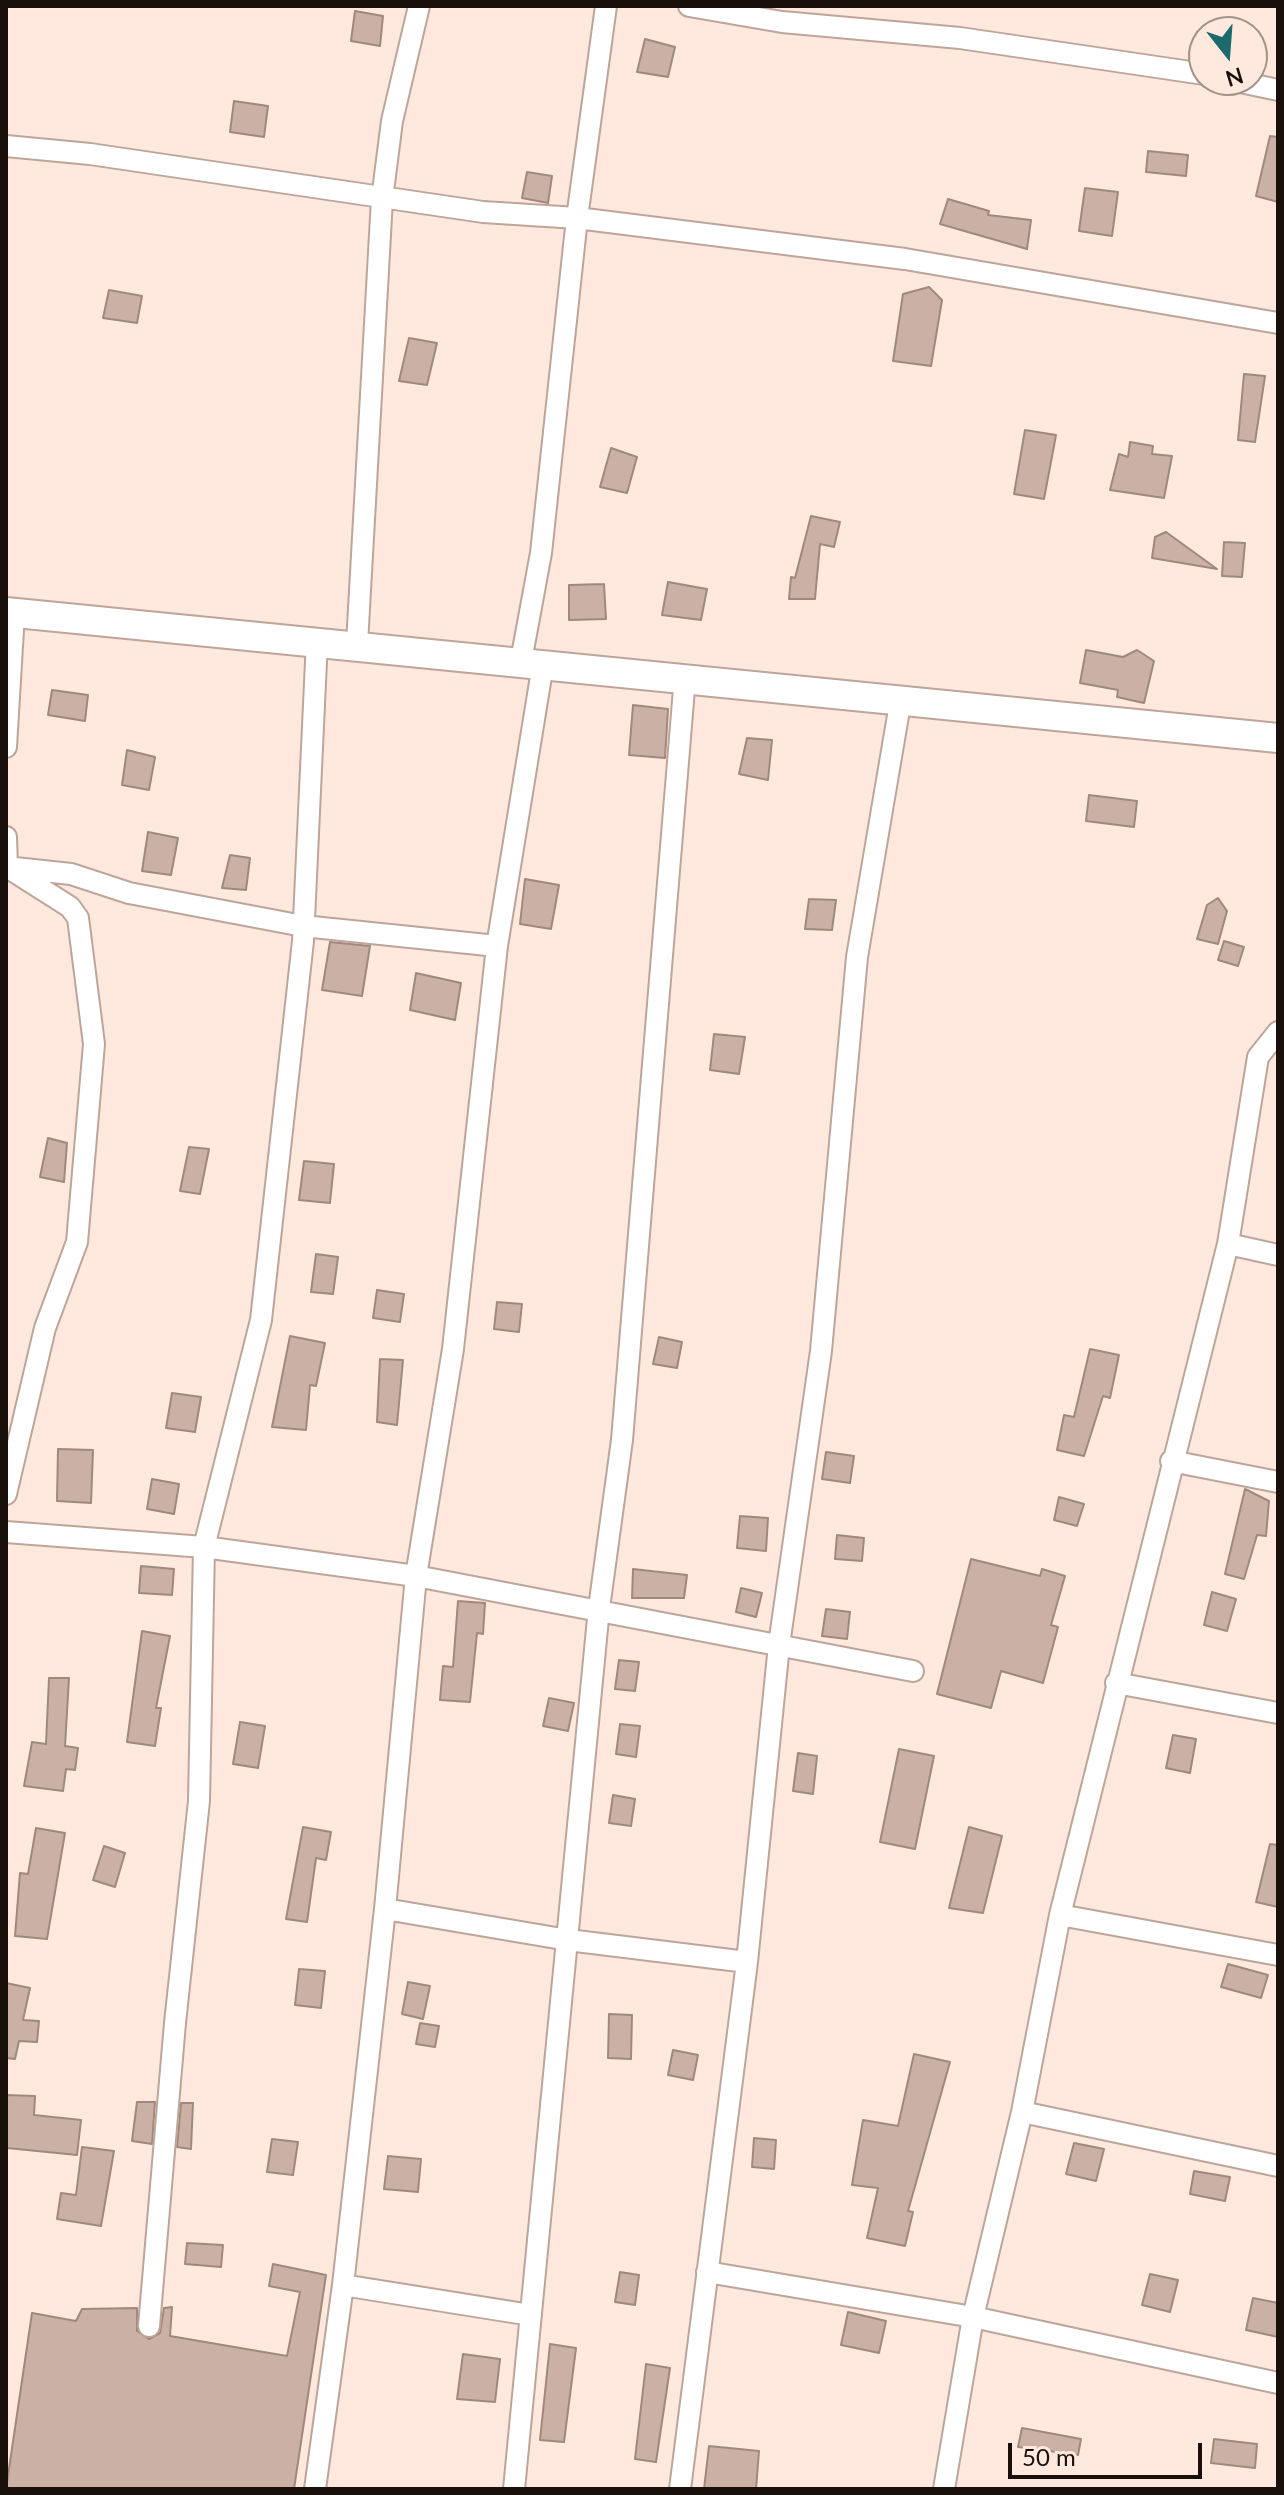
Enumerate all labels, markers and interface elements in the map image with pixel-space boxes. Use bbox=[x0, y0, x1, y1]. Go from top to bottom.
north arrow bbox=[1188, 16, 1268, 96]
text: N bbox=[1223, 62, 1247, 93]
scale bar bbox=[1012, 2427, 1206, 2477]
text: 50 m bbox=[1022, 2442, 1076, 2471]

